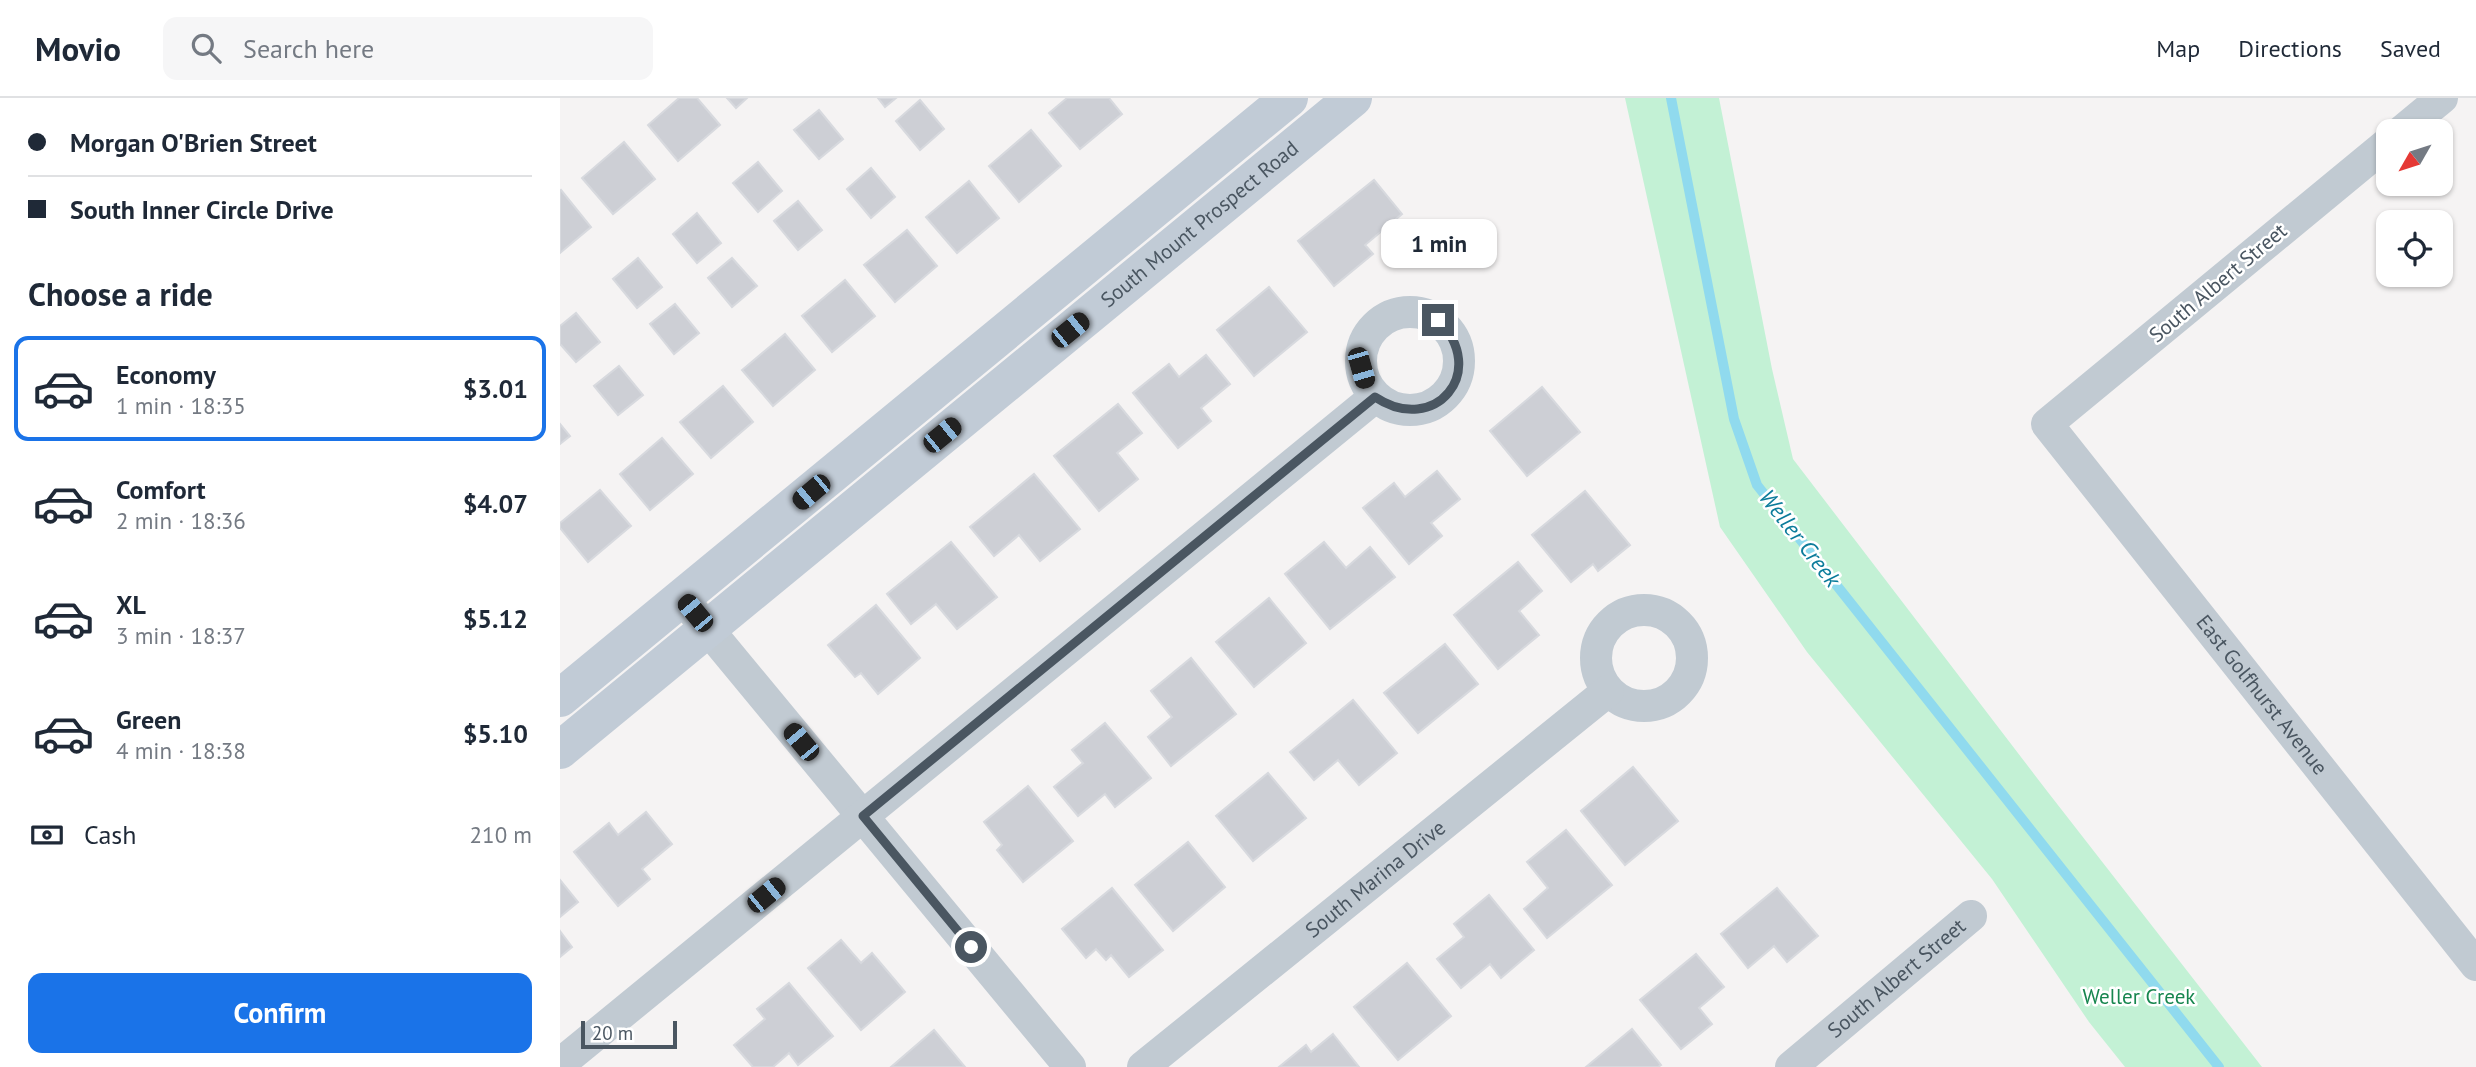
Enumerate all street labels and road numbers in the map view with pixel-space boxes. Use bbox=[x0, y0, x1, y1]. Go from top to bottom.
street label: South Mount Prospect Road bbox=[1095, 135, 1304, 313]
street label: South Albert Street bbox=[2143, 217, 2292, 348]
street label: East Golfhurst Avenue bbox=[2191, 609, 2334, 780]
street label: South Marina Drive bbox=[1300, 814, 1451, 943]
street label: South Albert Street bbox=[1822, 912, 1971, 1044]

